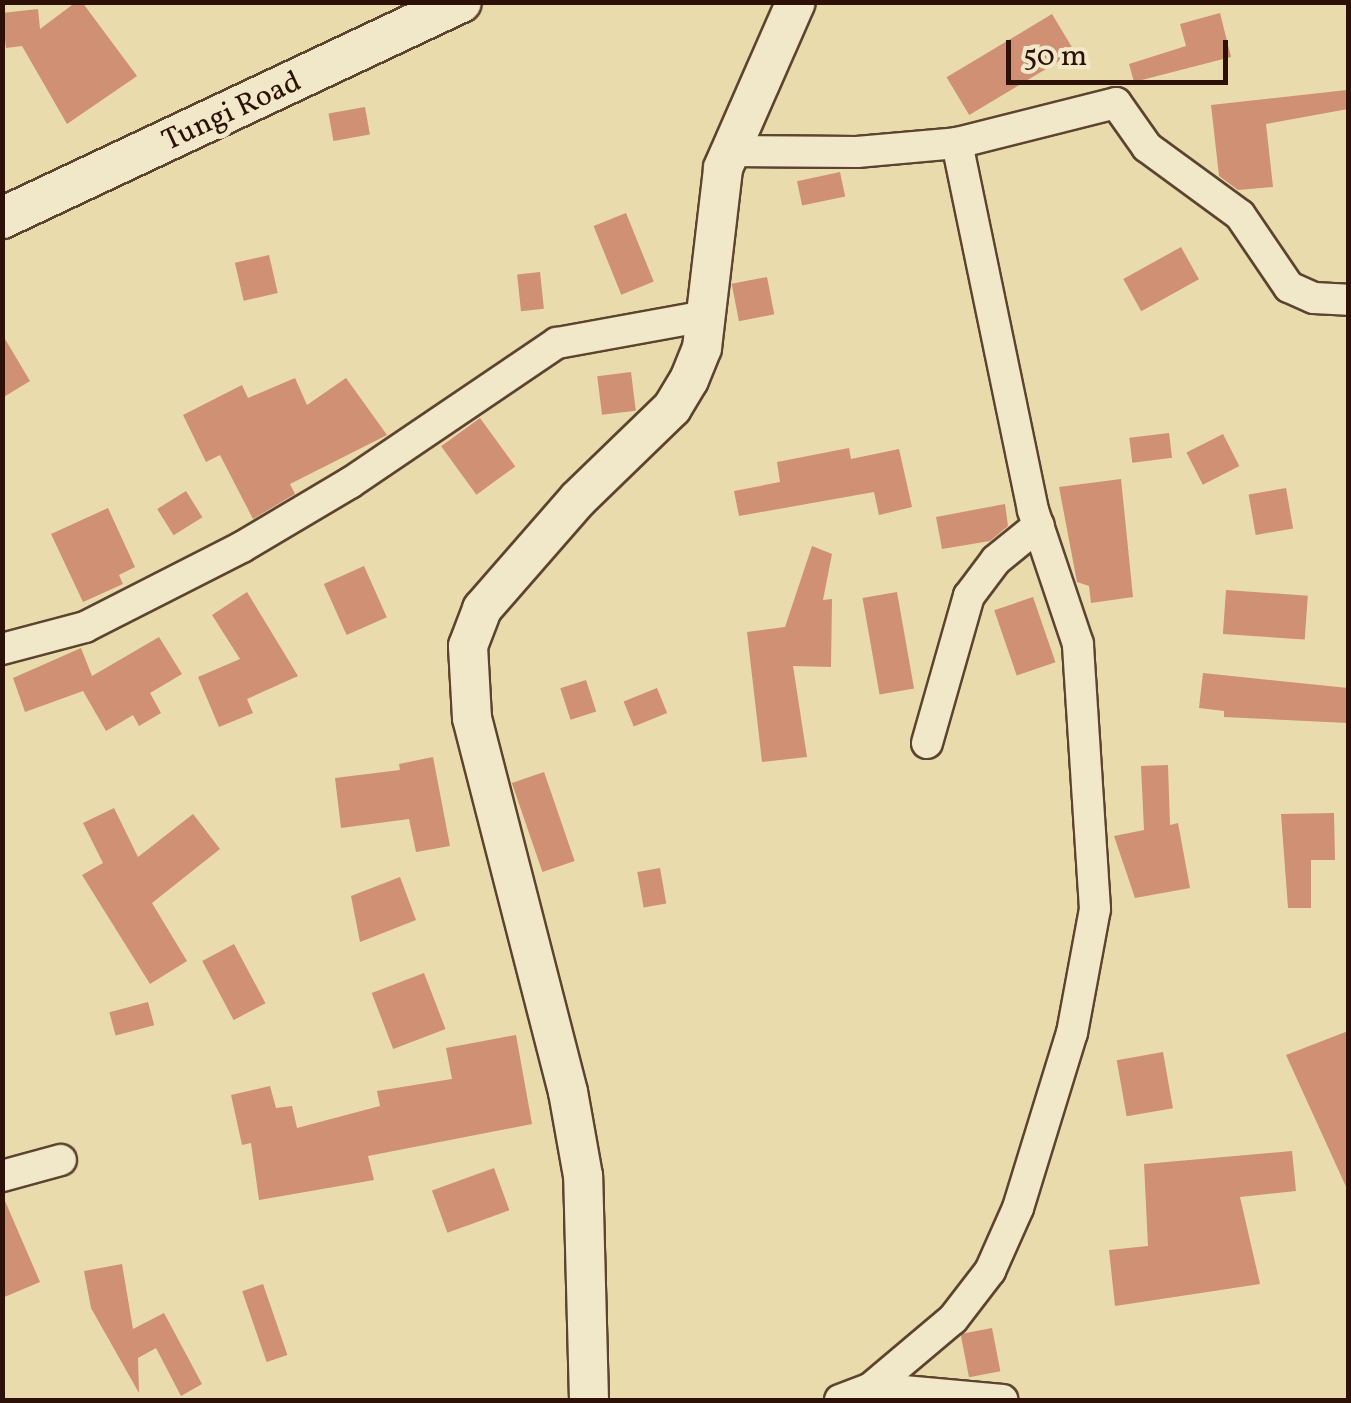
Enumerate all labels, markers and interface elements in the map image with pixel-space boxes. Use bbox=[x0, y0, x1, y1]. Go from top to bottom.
scale bar bbox=[1011, 20, 1234, 82]
text: 50 m bbox=[1023, 36, 1087, 78]
street label: Tungi Road bbox=[157, 64, 307, 160]

